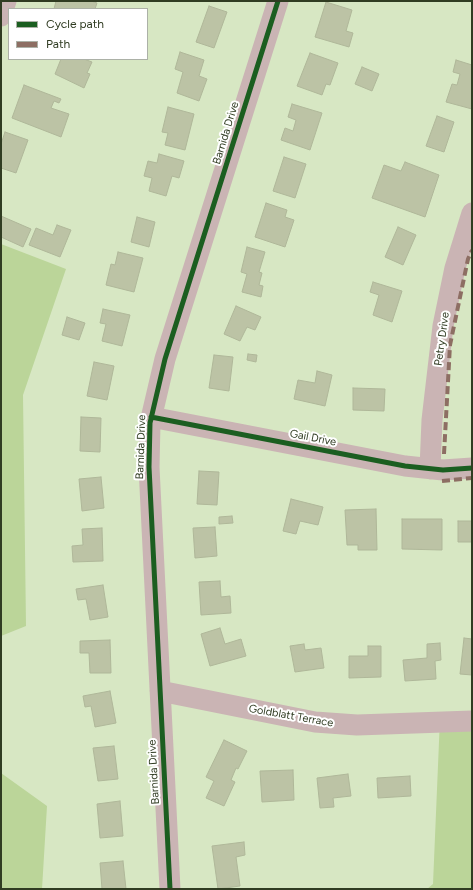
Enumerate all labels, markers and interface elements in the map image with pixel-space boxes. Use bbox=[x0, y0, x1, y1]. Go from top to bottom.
legend bbox=[8, 8, 148, 60]
text: Cycle path bbox=[46, 17, 104, 31]
text: Path bbox=[46, 37, 70, 51]
street label: Barnida Drive bbox=[210, 100, 242, 166]
street label: Petry Drive bbox=[432, 311, 452, 367]
street label: Barnida Drive bbox=[133, 414, 149, 480]
street label: Gail Drive bbox=[289, 427, 337, 449]
street label: Goldblatt Terrace bbox=[248, 702, 334, 730]
street label: Barnida Drive bbox=[146, 739, 162, 805]

